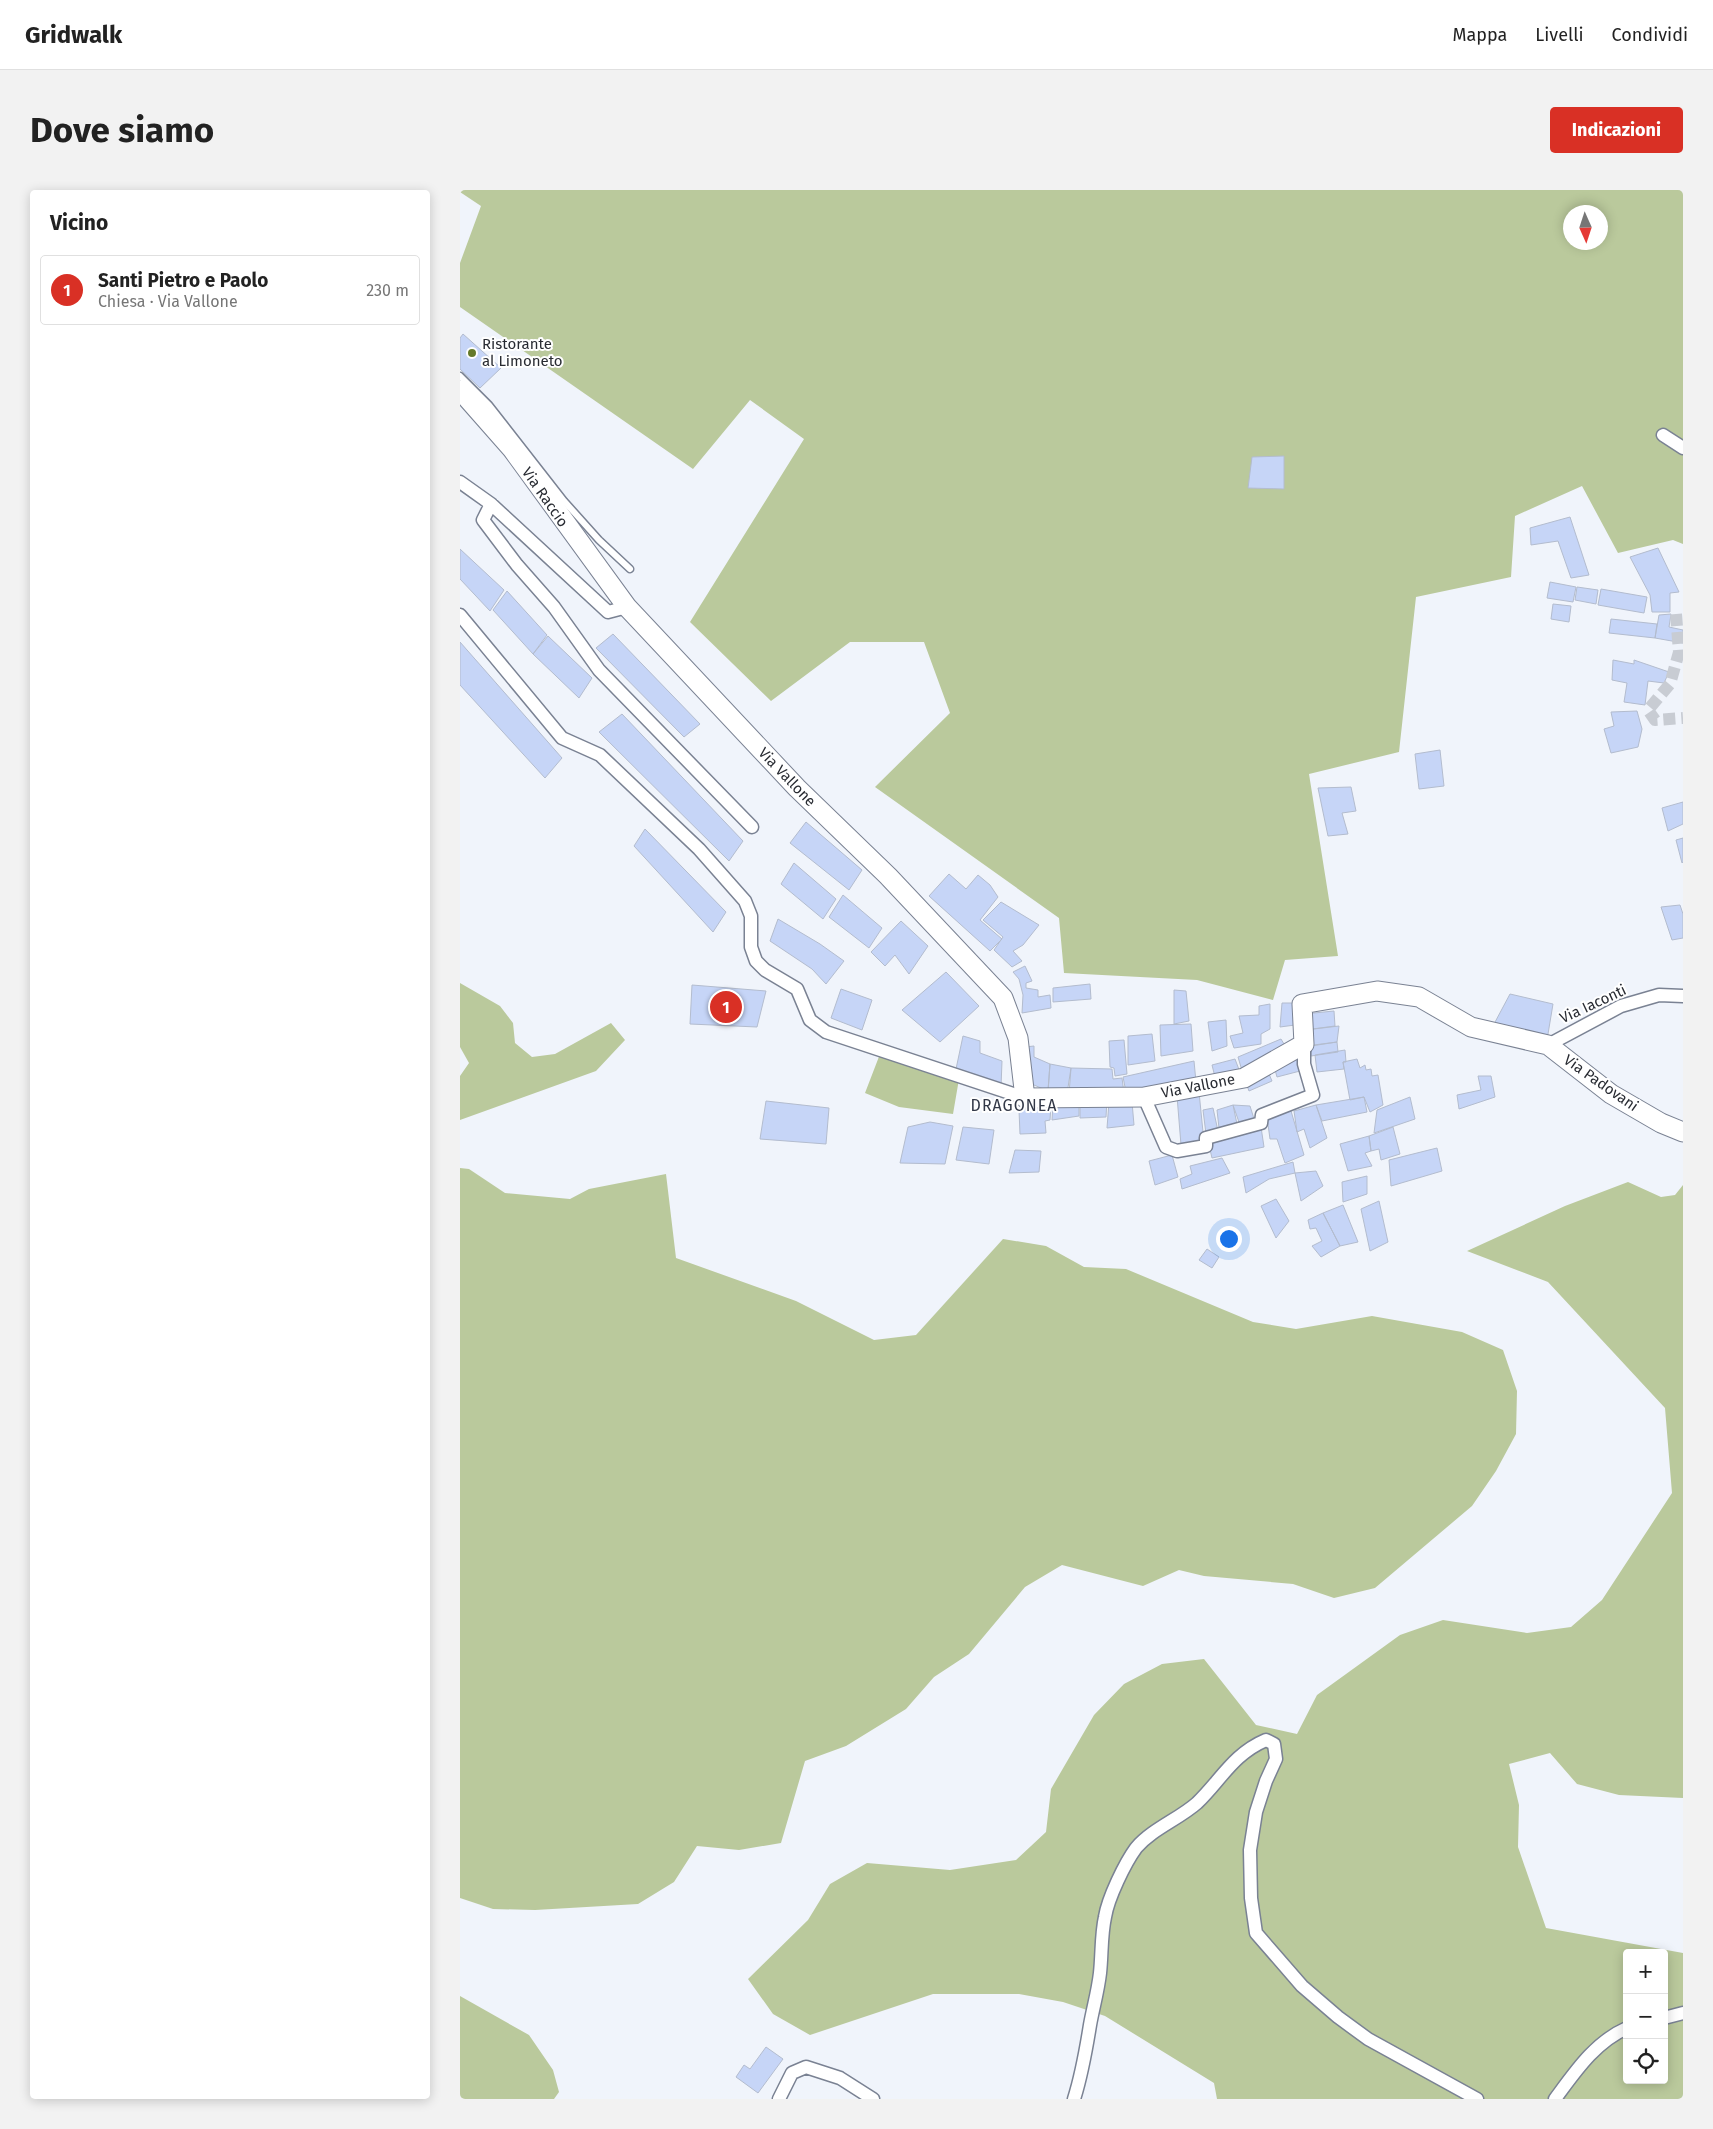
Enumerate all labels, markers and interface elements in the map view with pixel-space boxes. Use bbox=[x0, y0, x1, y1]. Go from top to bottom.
text: Gridwalk bbox=[25, 21, 122, 49]
text: Mappa bbox=[1453, 24, 1507, 46]
text: Livelli bbox=[1535, 24, 1584, 46]
text: Condividi bbox=[1612, 24, 1688, 46]
button: Indicazioni bbox=[1550, 107, 1683, 153]
text: Dove siamo bbox=[30, 109, 214, 151]
north arrow bbox=[1563, 205, 1608, 250]
text: Vicino bbox=[50, 210, 108, 236]
text: Santi Pietro e Paolo bbox=[98, 269, 268, 292]
text: 1 bbox=[63, 281, 71, 300]
text: 230 m bbox=[366, 281, 409, 300]
text: Chiesa · Via Vallone bbox=[98, 292, 238, 311]
place label: Ristorante al Limoneto bbox=[482, 335, 563, 370]
marker: Ristorante al Limoneto bbox=[466, 347, 478, 359]
street label: Via Raccio bbox=[518, 464, 572, 530]
street label: Via Vallone bbox=[755, 744, 819, 810]
street label: Via Iaconti bbox=[1557, 981, 1629, 1027]
pin: 1 bbox=[710, 988, 742, 1026]
street label: Via Padovani bbox=[1560, 1051, 1642, 1115]
street label: Via Vallone bbox=[1160, 1070, 1236, 1102]
district label: DRAGONEA bbox=[971, 1096, 1057, 1115]
your location bbox=[1216, 1226, 1242, 1252]
map controls bbox=[1623, 1949, 1668, 2084]
button: + bbox=[1623, 1949, 1668, 1994]
button: − bbox=[1623, 1994, 1668, 2039]
button: locate bbox=[1623, 2039, 1668, 2084]

